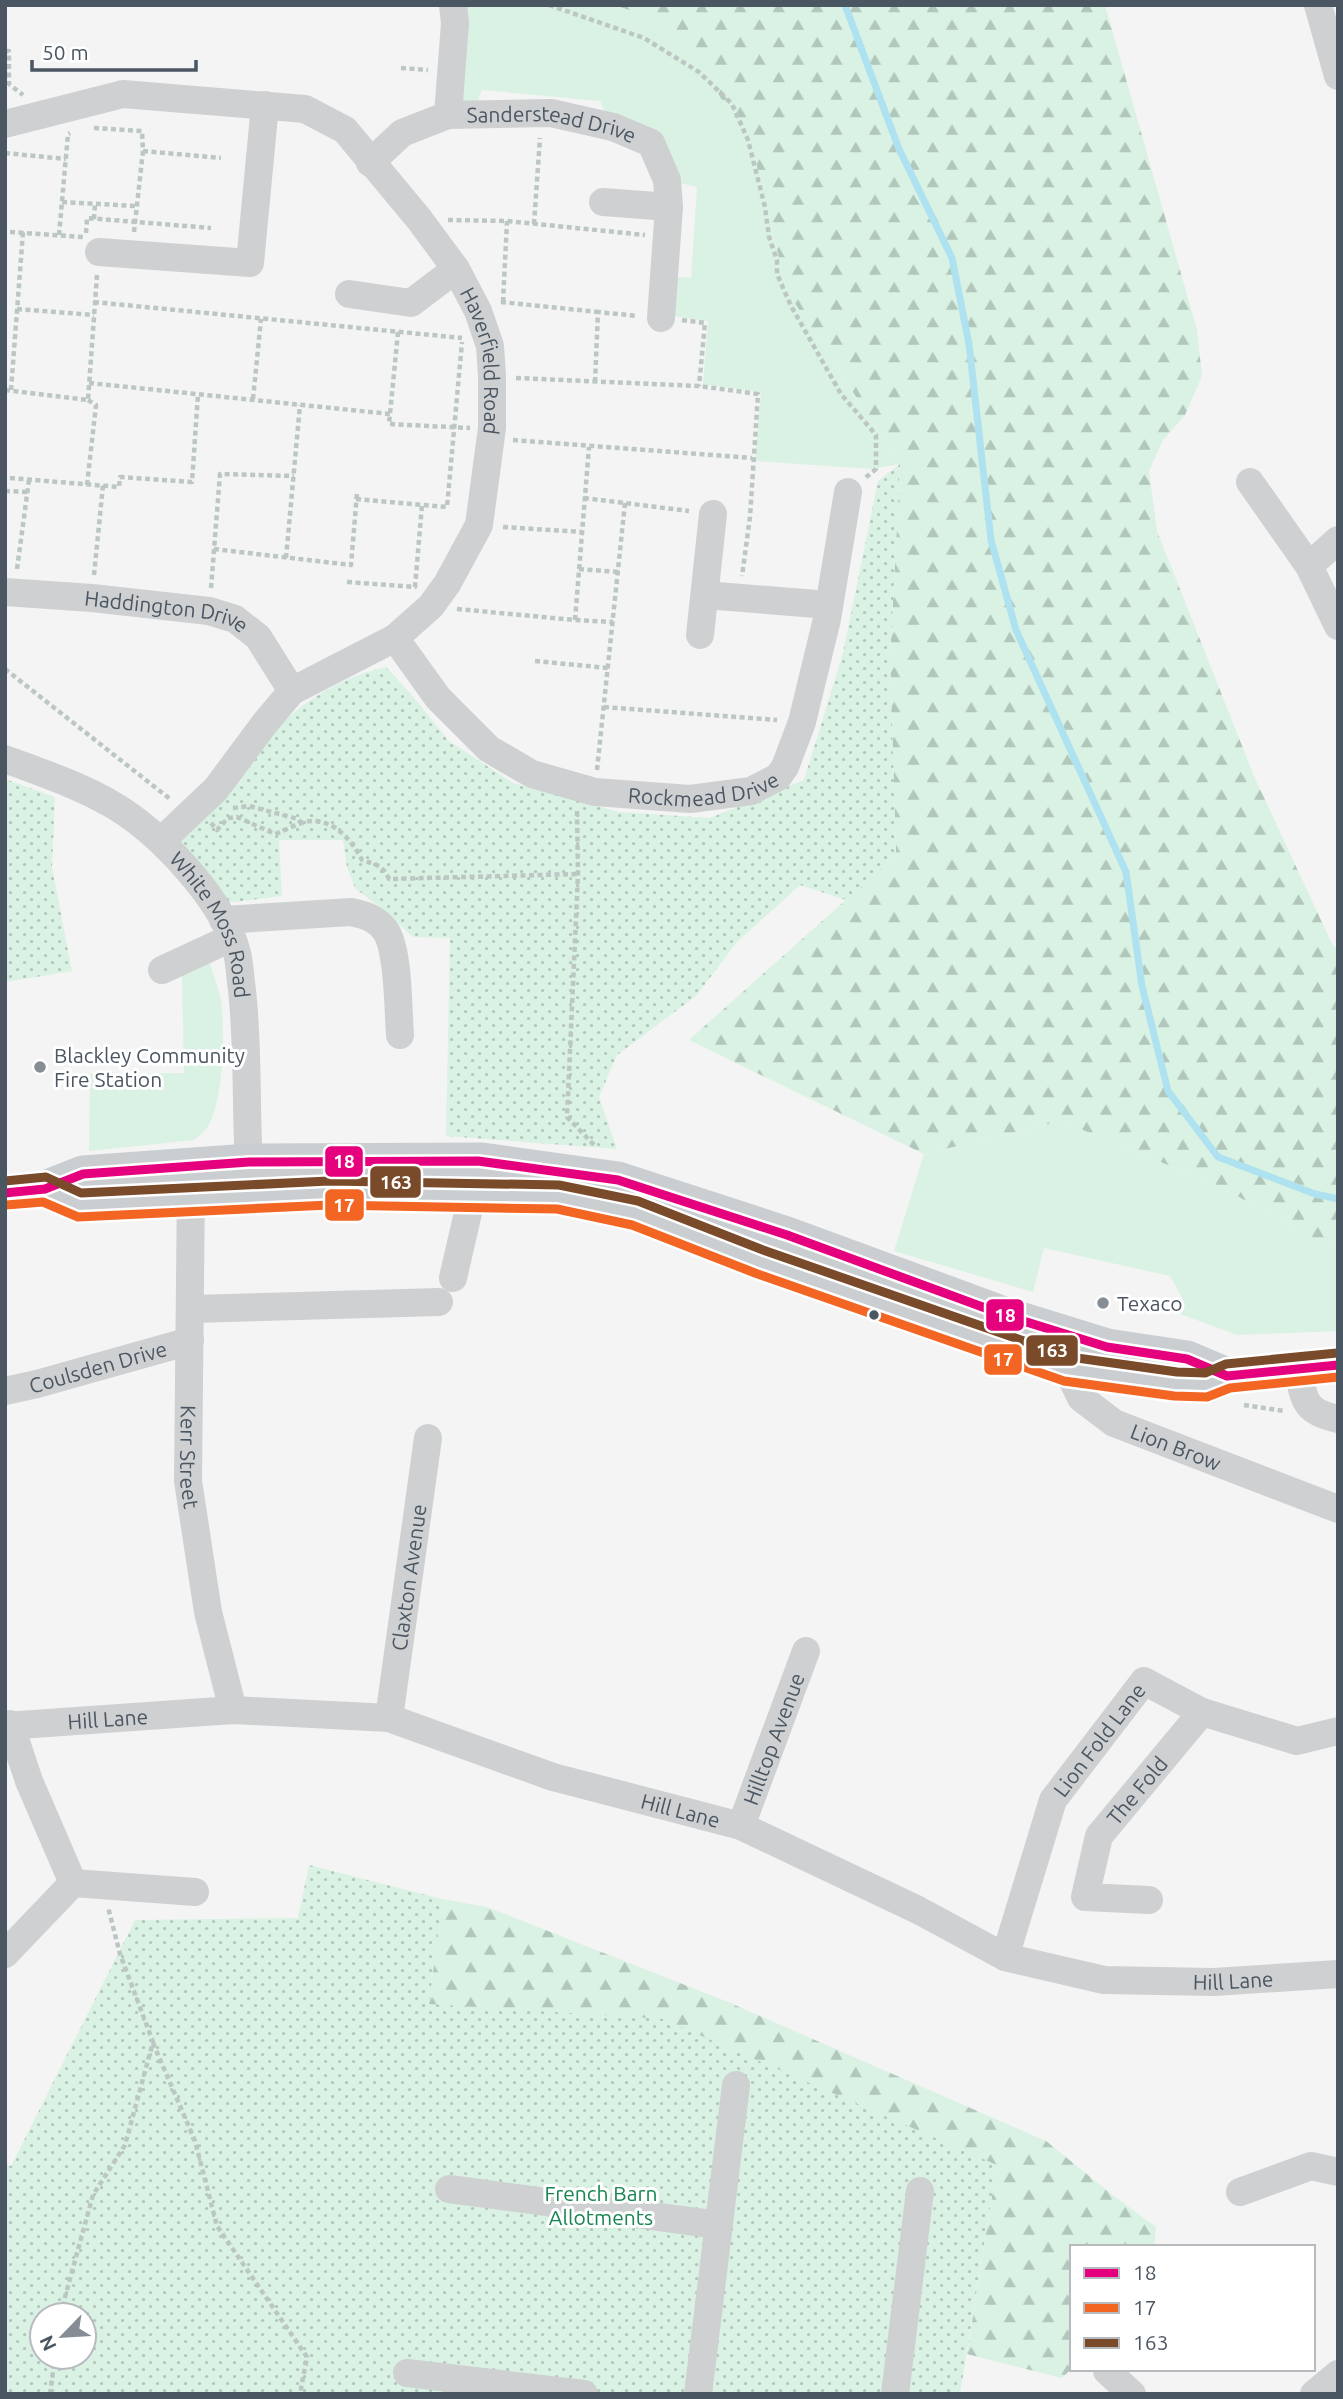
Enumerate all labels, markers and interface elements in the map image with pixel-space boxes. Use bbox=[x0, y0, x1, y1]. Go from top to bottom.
scale bar bbox=[32, 28, 196, 72]
text: 50 m bbox=[42, 40, 89, 64]
street label: Sanderstead Drive bbox=[466, 101, 640, 147]
street label: Haverfield Road bbox=[456, 283, 505, 436]
street label: Haddington Drive bbox=[83, 585, 253, 637]
street label: Rockmead Drive bbox=[627, 767, 783, 811]
street label: White Moss Road bbox=[165, 846, 255, 999]
place label: Blackley Community Fire Station bbox=[54, 1043, 245, 1091]
marker: Blackley Community Fire Station bbox=[32, 1059, 48, 1075]
line badge: 18 bbox=[324, 1145, 364, 1178]
text: 18 bbox=[333, 1150, 355, 1172]
line badge: 163 bbox=[369, 1165, 422, 1199]
text: 163 bbox=[380, 1171, 412, 1193]
line badge: 17 bbox=[324, 1188, 365, 1222]
text: 17 bbox=[333, 1194, 355, 1216]
place label: Texaco bbox=[1117, 1291, 1183, 1315]
marker: Texaco bbox=[1095, 1295, 1111, 1311]
line badge: 18 bbox=[985, 1298, 1025, 1332]
text: 18 bbox=[994, 1304, 1016, 1326]
unlabelled marker bbox=[867, 1308, 881, 1322]
line badge: 163 bbox=[1025, 1334, 1079, 1367]
street label: Coulsden Drive bbox=[27, 1336, 170, 1397]
text: 163 bbox=[1036, 1339, 1068, 1361]
line badge: 17 bbox=[983, 1343, 1023, 1376]
text: 17 bbox=[992, 1348, 1014, 1370]
street label: Kerr Street bbox=[176, 1405, 204, 1510]
street label: Lion Brow bbox=[1127, 1419, 1224, 1475]
street label: Claxton Avenue bbox=[386, 1502, 431, 1652]
street label: Hilltop Avenue bbox=[738, 1669, 809, 1808]
street label: Lion Fold Lane bbox=[1048, 1678, 1150, 1801]
street label: Hill Lane bbox=[67, 1704, 149, 1734]
street label: The Fold bbox=[1102, 1751, 1172, 1829]
street label: Hill Lane bbox=[639, 1788, 723, 1832]
street label: Hill Lane bbox=[1193, 1966, 1274, 1994]
park label: French Barn Allotments bbox=[545, 2181, 657, 2229]
legend bbox=[1070, 2245, 1315, 2371]
text: 18 bbox=[1133, 2260, 1157, 2284]
text: 17 bbox=[1133, 2295, 1157, 2319]
north arrow bbox=[28, 2301, 98, 2371]
text: 163 bbox=[1133, 2330, 1169, 2354]
text: N bbox=[35, 2332, 61, 2354]

